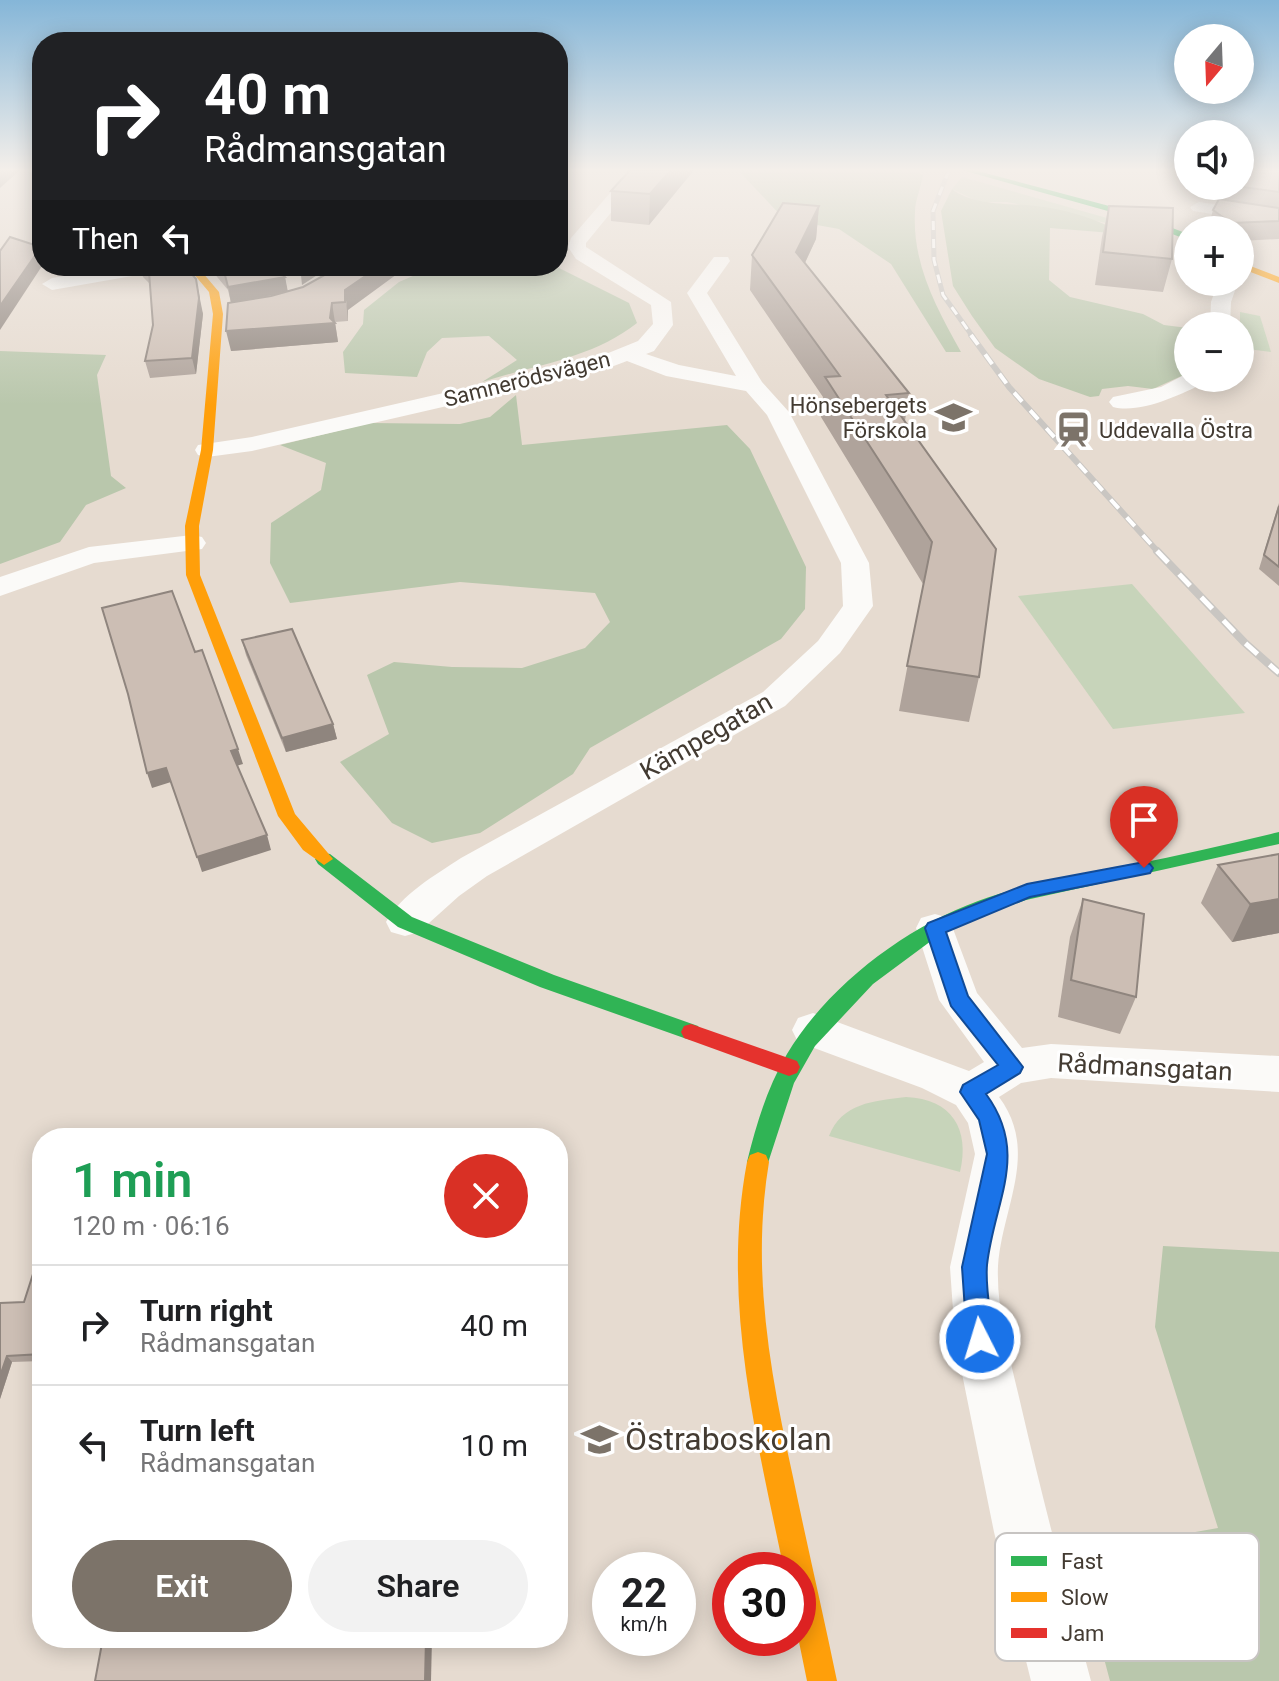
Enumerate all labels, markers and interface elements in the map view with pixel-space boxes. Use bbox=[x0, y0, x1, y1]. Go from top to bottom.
north arrow bbox=[1174, 24, 1254, 104]
map controls bbox=[1174, 24, 1254, 392]
text: 40 m bbox=[204, 62, 331, 128]
icon: right bbox=[72, 64, 176, 168]
button: sound bbox=[1174, 120, 1254, 200]
text: Rådmansgatan bbox=[204, 129, 447, 171]
icon: left bbox=[155, 216, 199, 260]
button: + bbox=[1174, 216, 1254, 296]
text: Then bbox=[72, 221, 139, 256]
button: − bbox=[1174, 312, 1254, 392]
street label: Samnerödsvägen bbox=[441, 346, 613, 412]
place label: Hönsebergets Förskola bbox=[790, 393, 927, 443]
school or university icon: Hönsebergets Förskola bbox=[934, 399, 972, 437]
station icon: Uddevalla Östra bbox=[1054, 411, 1092, 449]
place label: Uddevalla Östra bbox=[1099, 418, 1253, 443]
street label: Kämpegatan bbox=[635, 686, 777, 786]
pin bbox=[1110, 786, 1178, 868]
icon: arrive bbox=[1122, 798, 1166, 842]
street label: Rådmansgatan bbox=[1057, 1047, 1233, 1087]
text: 1 min bbox=[72, 1152, 192, 1209]
button: close bbox=[444, 1154, 528, 1238]
text: 120 m · 06:16 bbox=[72, 1211, 230, 1241]
text: Turn right bbox=[140, 1293, 273, 1328]
position arrow bbox=[938, 1297, 1022, 1381]
icon: right bbox=[72, 1303, 116, 1347]
text: 40 m bbox=[461, 1308, 528, 1343]
text: Rådmansgatan bbox=[140, 1328, 315, 1358]
text: Turn left bbox=[140, 1413, 255, 1448]
school or university icon: Östraboskolan bbox=[580, 1420, 618, 1458]
place label: Östraboskolan bbox=[625, 1420, 832, 1458]
icon: left bbox=[72, 1423, 116, 1467]
text: 10 m bbox=[461, 1428, 528, 1463]
text: Rådmansgatan bbox=[140, 1448, 315, 1478]
legend bbox=[995, 1533, 1259, 1661]
button: Exit bbox=[72, 1540, 292, 1632]
button: Share bbox=[308, 1540, 528, 1632]
text: Fast bbox=[1061, 1549, 1103, 1574]
speed limit sign: 30 bbox=[712, 1552, 816, 1656]
text: 22 bbox=[621, 1570, 667, 1617]
text: Slow bbox=[1061, 1585, 1109, 1610]
text: km/h bbox=[621, 1612, 667, 1636]
text: Jam bbox=[1061, 1621, 1104, 1646]

